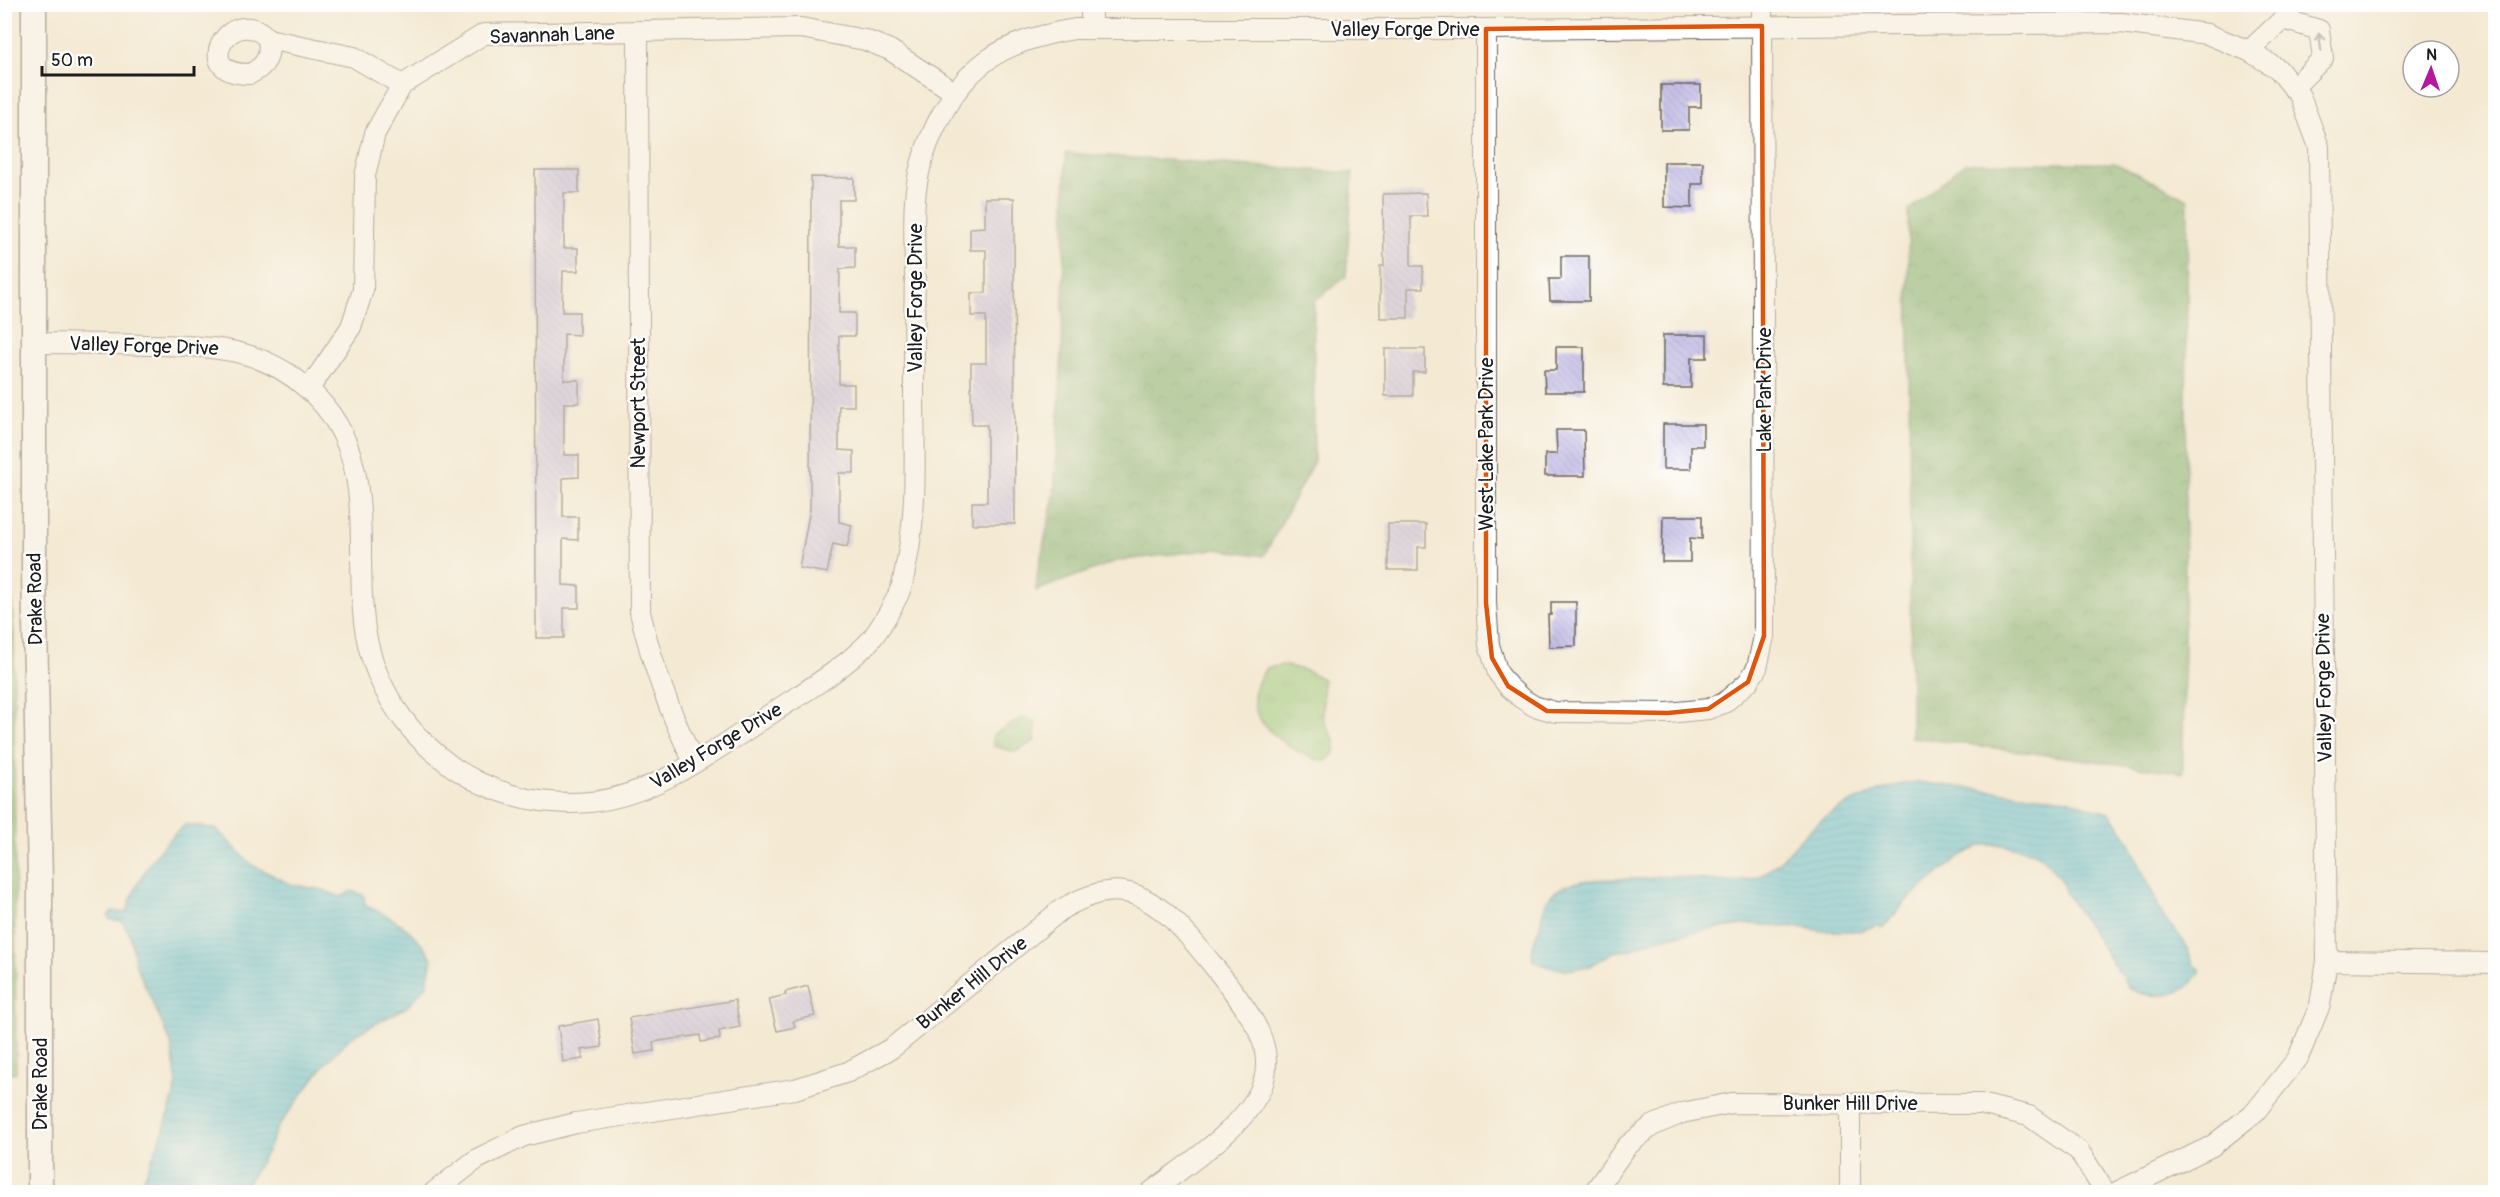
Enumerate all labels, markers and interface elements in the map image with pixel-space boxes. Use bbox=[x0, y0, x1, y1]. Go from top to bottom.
street label: Valley Forge Drive bbox=[1330, 17, 1480, 42]
street label: Savannah Lane bbox=[489, 20, 615, 50]
one-way arrow bbox=[2315, 32, 2326, 52]
scale bar bbox=[42, 39, 194, 77]
north arrow bbox=[2401, 39, 2461, 99]
text: N bbox=[2426, 45, 2437, 65]
text: 50 m bbox=[51, 49, 93, 72]
street label: Valley Forge Drive bbox=[903, 223, 928, 373]
street label: Lake Park Drive bbox=[1752, 327, 1777, 453]
street label: Valley Forge Drive bbox=[69, 331, 219, 361]
street label: Newport Street bbox=[626, 337, 651, 468]
street label: West Lake Park Drive bbox=[1474, 357, 1499, 531]
street label: Drake Road bbox=[22, 552, 48, 646]
street label: Valley Forge Drive bbox=[2310, 613, 2338, 763]
street label: Valley Forge Drive bbox=[646, 697, 787, 795]
street label: Bunker Hill Drive bbox=[912, 931, 1032, 1035]
street label: Drake Road bbox=[28, 1038, 53, 1130]
street label: Bunker Hill Drive bbox=[1782, 1091, 1918, 1116]

